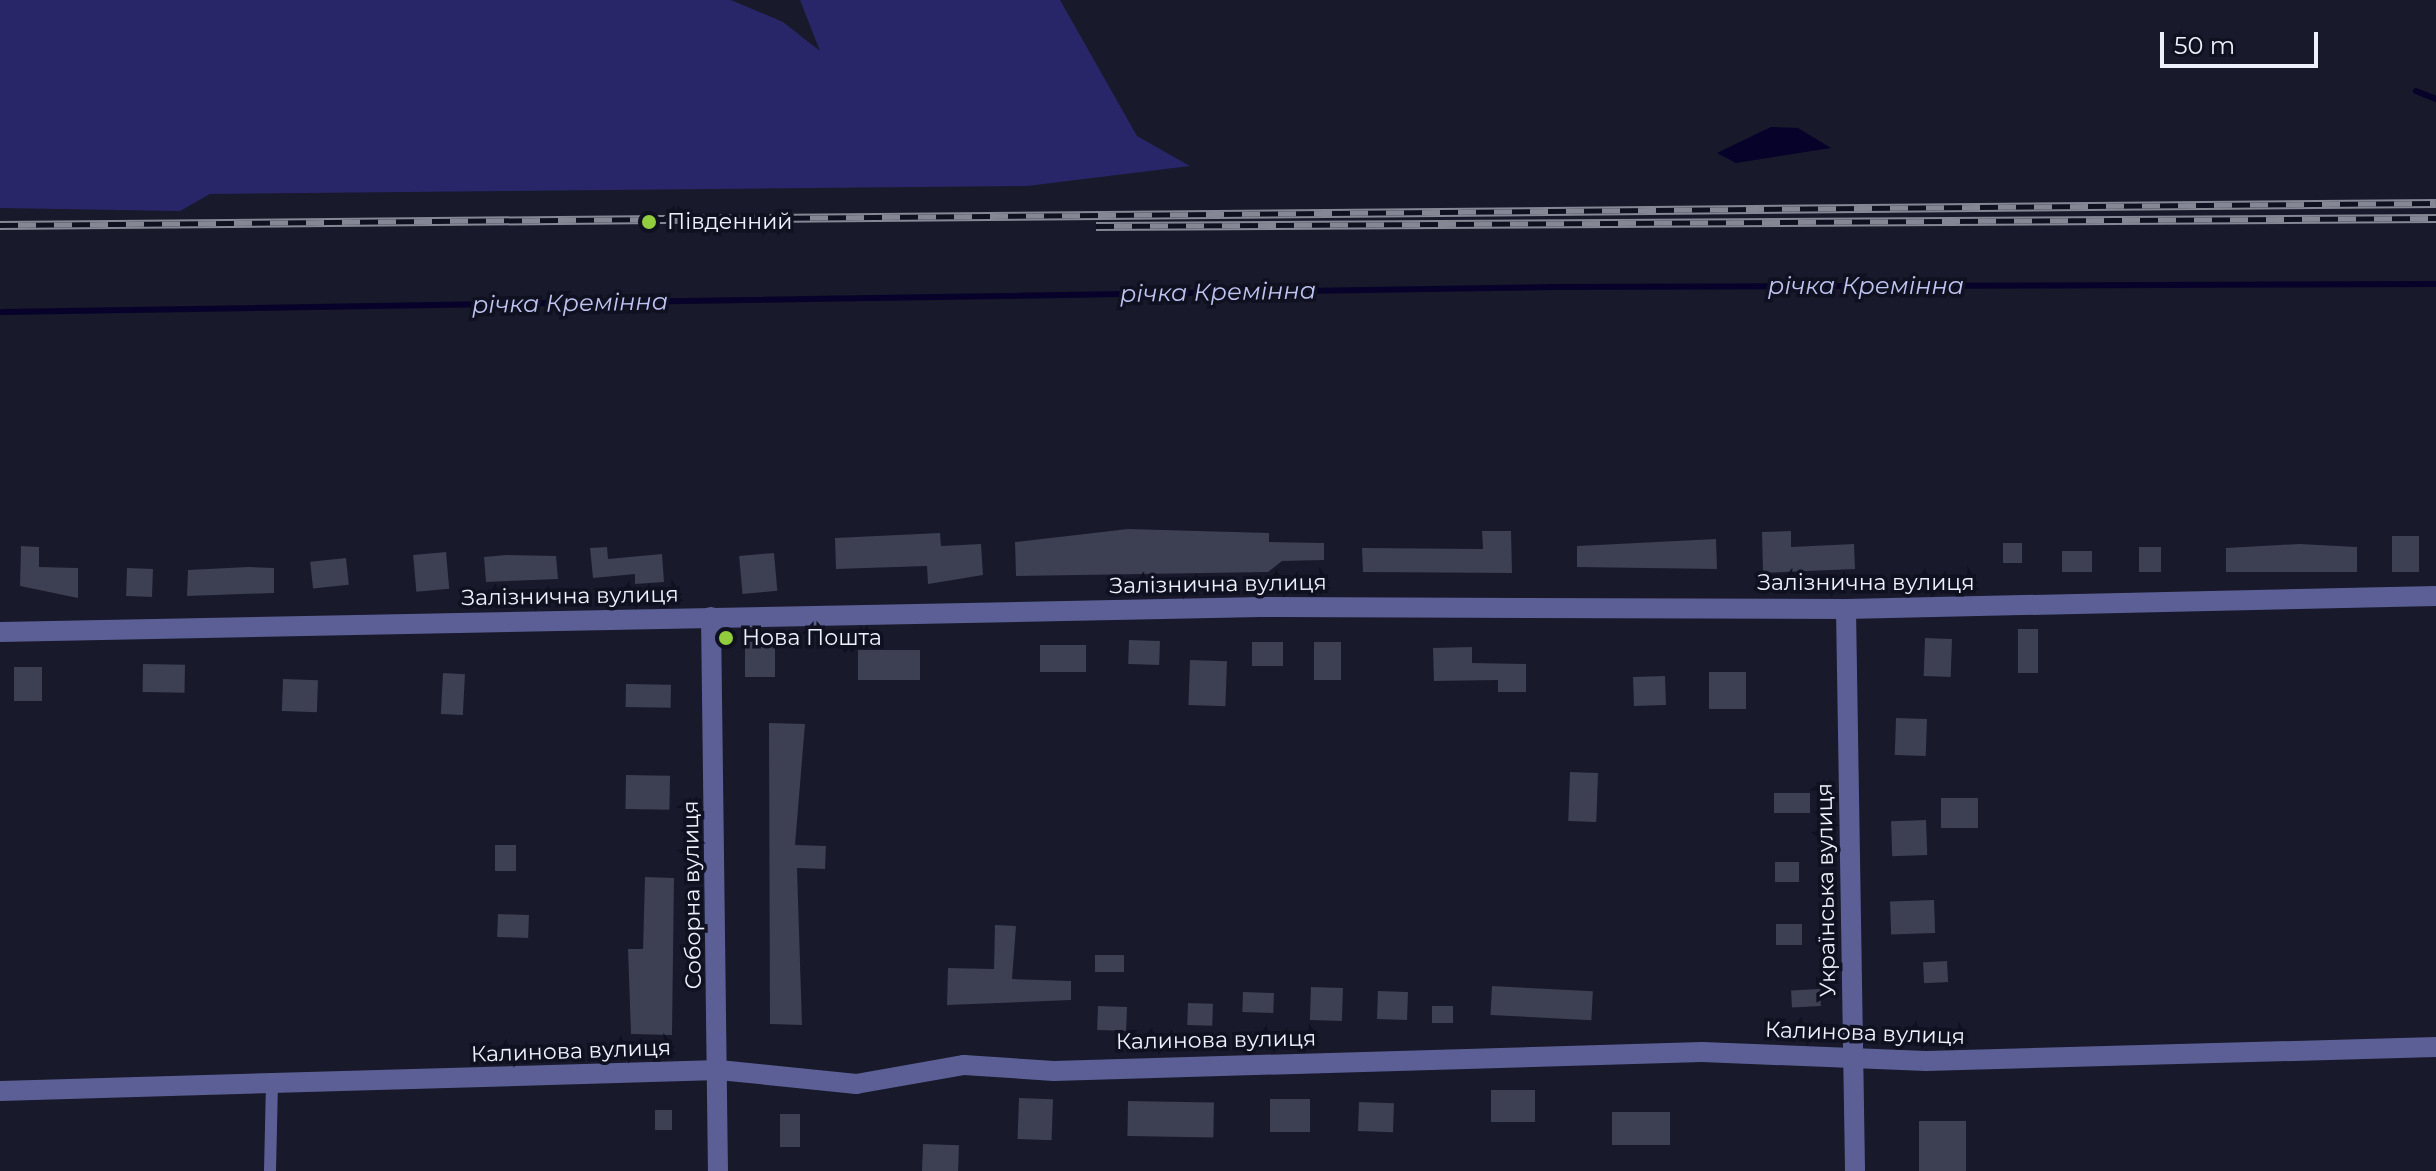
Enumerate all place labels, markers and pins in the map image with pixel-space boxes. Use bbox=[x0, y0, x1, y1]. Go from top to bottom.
place label: Південний bbox=[667, 209, 792, 235]
marker: Південний bbox=[638, 211, 660, 233]
place label: Нова Пошта bbox=[742, 625, 882, 651]
marker: Нова Пошта bbox=[717, 629, 735, 647]

